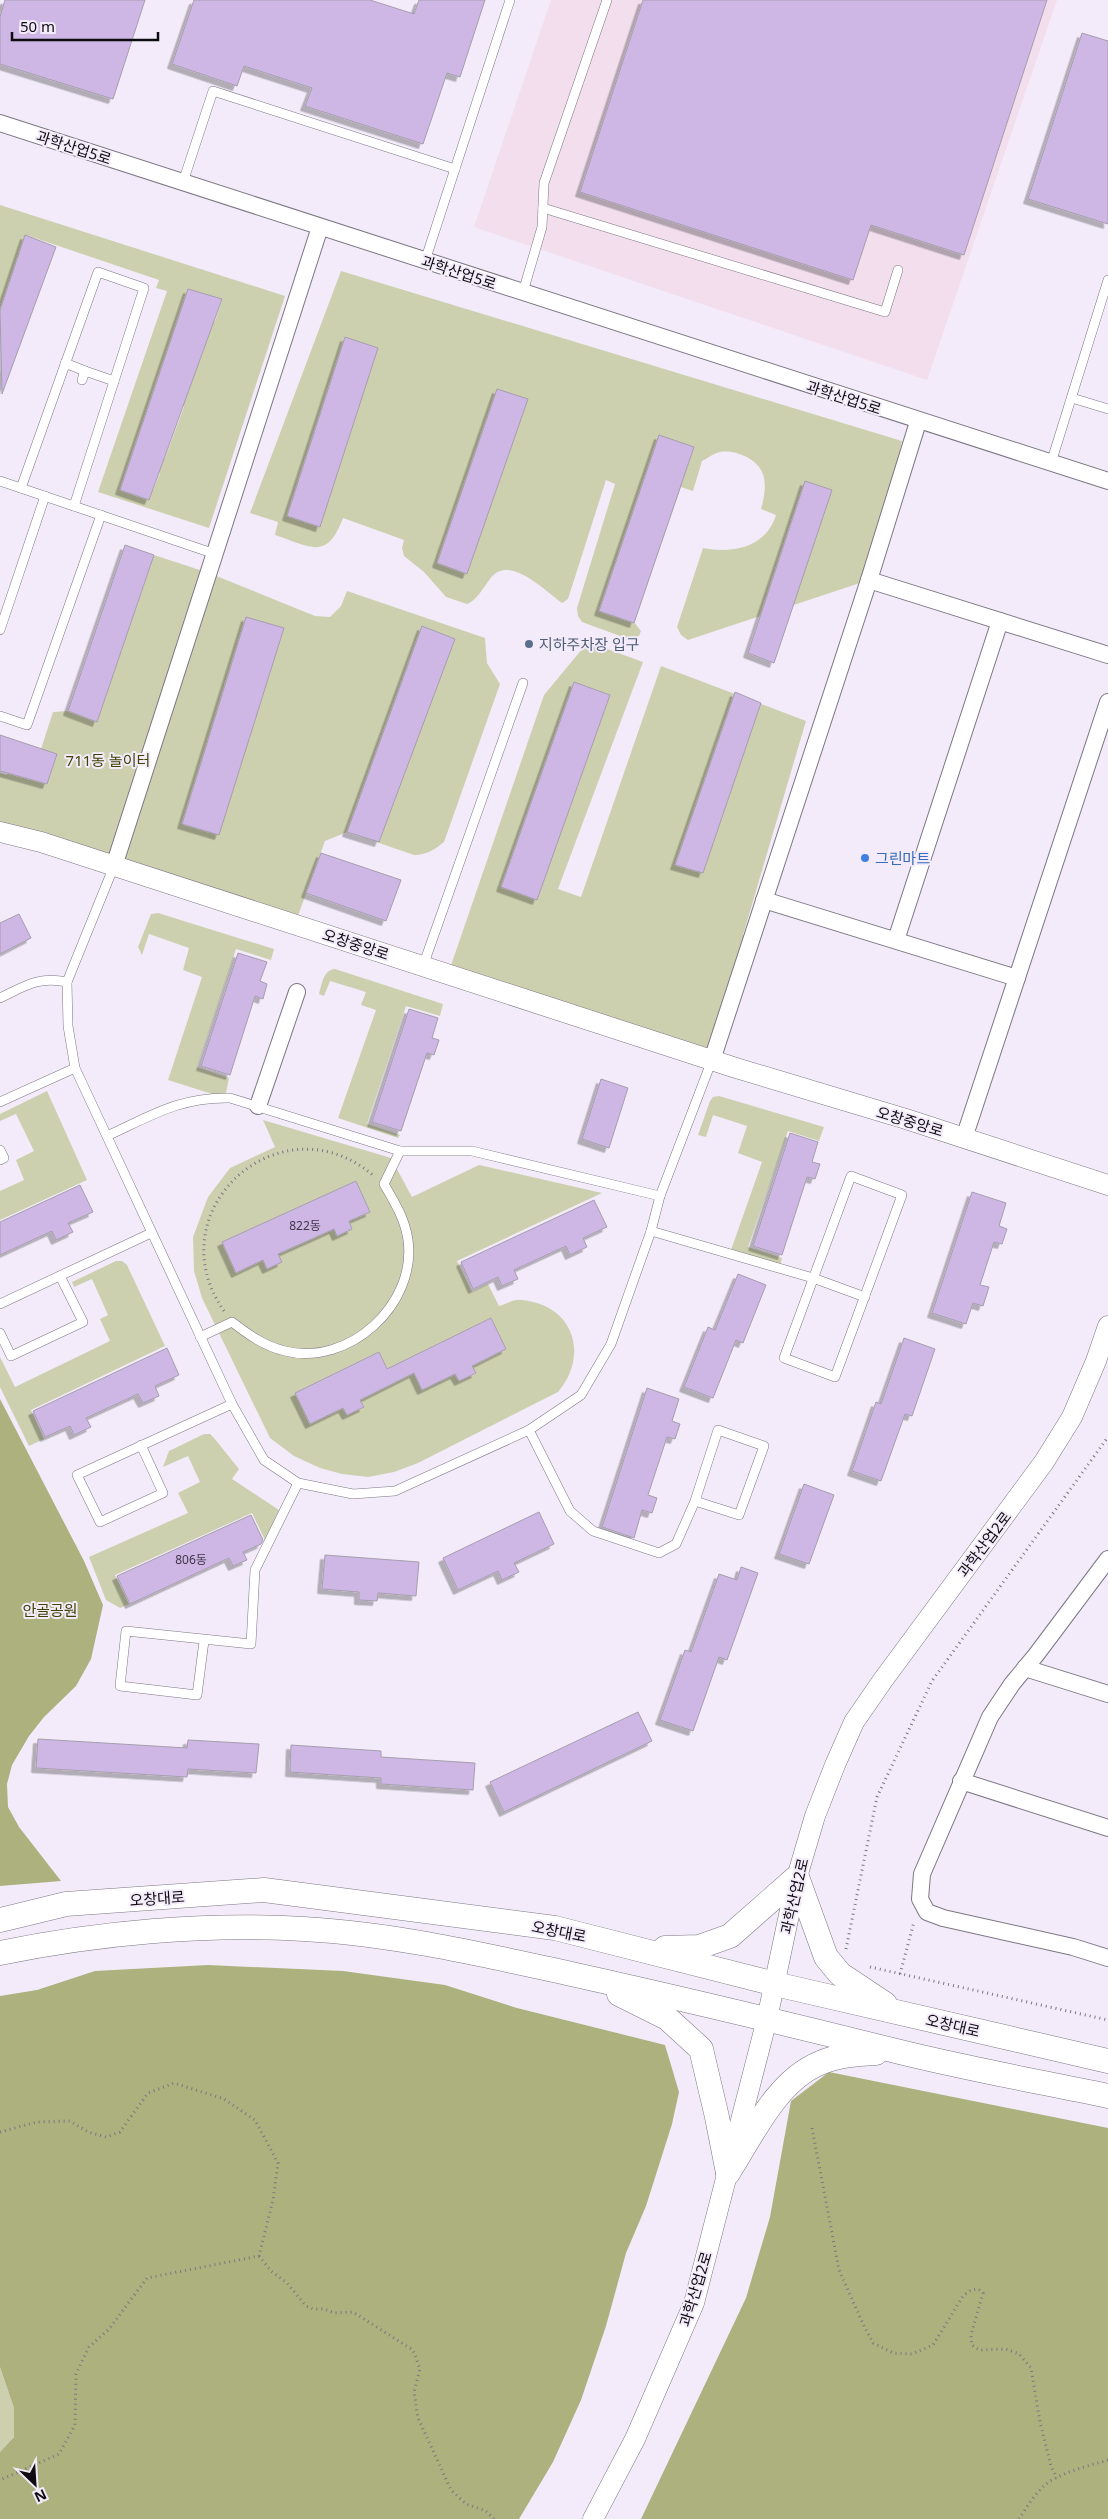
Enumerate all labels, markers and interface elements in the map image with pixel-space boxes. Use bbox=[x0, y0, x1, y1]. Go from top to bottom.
scale bar bbox=[12, 10, 159, 42]
text: 50 m bbox=[20, 16, 55, 36]
street label: 과학산업5로 bbox=[34, 126, 114, 168]
street label: 과학산업5로 bbox=[419, 251, 499, 293]
street label: 과학산업5로 bbox=[804, 376, 884, 418]
place label: 지하주차장 입구 bbox=[539, 634, 640, 654]
marker: 지하주차장 입구 bbox=[523, 638, 535, 650]
park label: 711동 놀이터 bbox=[66, 750, 150, 770]
place label: 그린마트 bbox=[875, 848, 930, 868]
marker: 그린마트 bbox=[859, 852, 871, 864]
street label: 오창중앙로 bbox=[320, 924, 392, 964]
street label: 오창중앙로 bbox=[874, 1101, 946, 1141]
house number: 822동 bbox=[289, 1217, 321, 1234]
street label: 과학산업2로 bbox=[953, 1507, 1015, 1581]
house number: 806동 bbox=[175, 1551, 207, 1568]
park label: 안골공원 bbox=[22, 1600, 78, 1620]
street label: 과학산업2로 bbox=[776, 1856, 812, 1936]
street label: 오창대로 bbox=[129, 1886, 185, 1910]
street label: 오창대로 bbox=[530, 1916, 588, 1946]
street label: 오창대로 bbox=[924, 2009, 982, 2041]
street label: 과학산업2로 bbox=[674, 2249, 716, 2329]
north arrow bbox=[10, 2459, 60, 2509]
text: N bbox=[32, 2485, 50, 2507]

